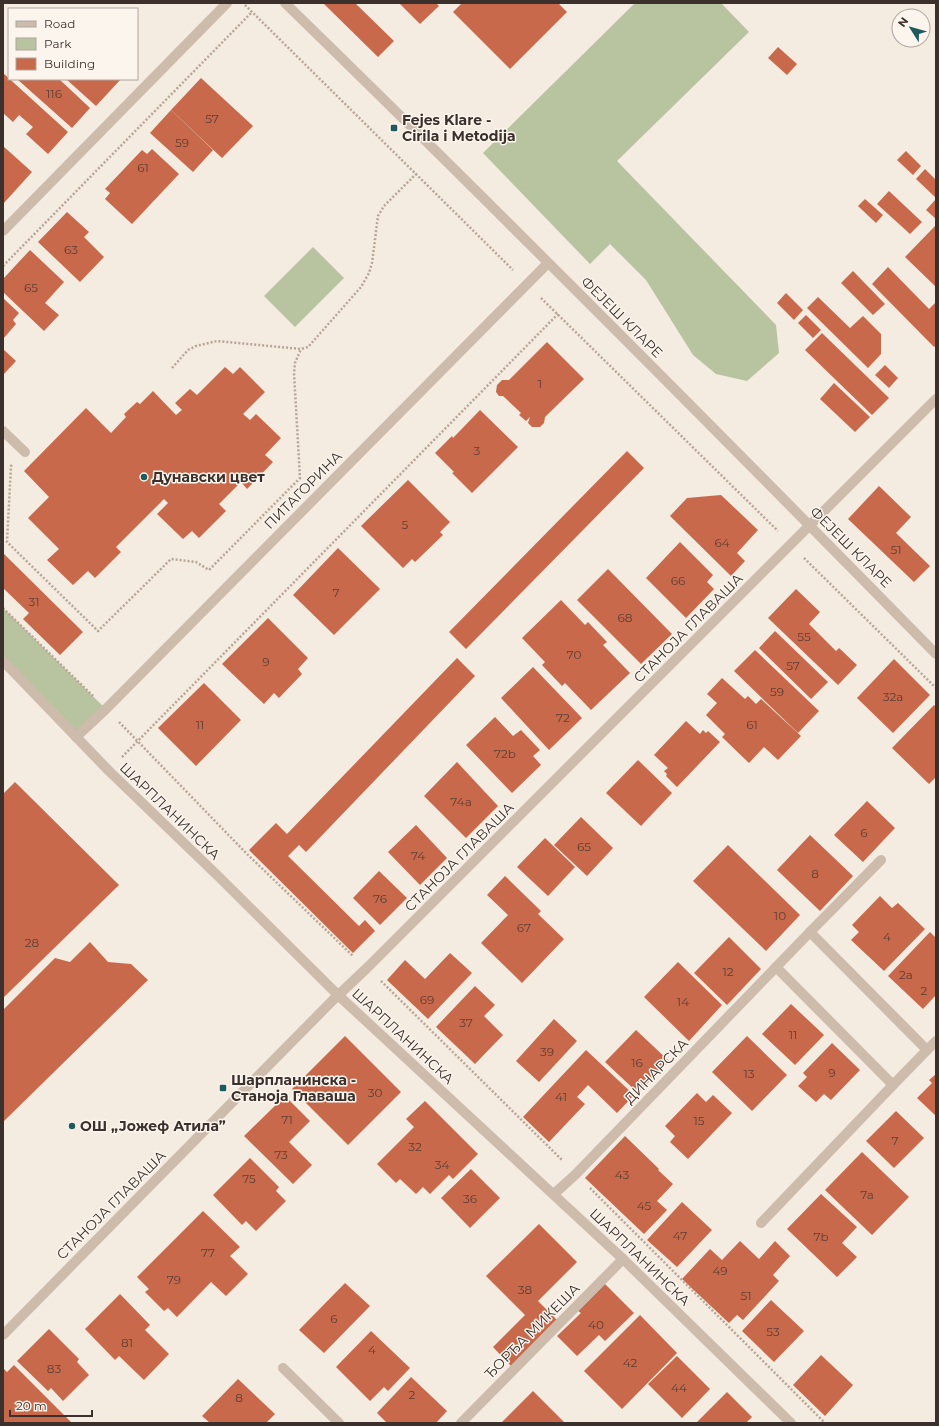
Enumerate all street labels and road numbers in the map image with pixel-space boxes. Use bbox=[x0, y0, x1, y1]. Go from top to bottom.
street label: ФЕЈЕШ КЛАРЕ bbox=[578, 273, 666, 361]
street label: ПИТАГОРИНА bbox=[260, 447, 346, 533]
street label: ФЕЈЕШ КЛАРЕ bbox=[807, 503, 895, 591]
street label: СТАНОЈА ГЛАВАША bbox=[630, 569, 747, 686]
street label: ШАРПЛАНИНСКА bbox=[116, 758, 224, 864]
street label: СТАНОЈА ГЛАВАША bbox=[401, 798, 518, 915]
street label: ШАРПЛАНИНСКА bbox=[348, 984, 458, 1088]
street label: ДИНАРСКА bbox=[620, 1034, 692, 1108]
street label: СТАНОЈА ГЛАВАША bbox=[53, 1146, 170, 1263]
street label: ШАРПЛАНИНСКА bbox=[586, 1204, 694, 1310]
street label: ЂОРЂА МИКЕША bbox=[480, 1279, 584, 1383]

